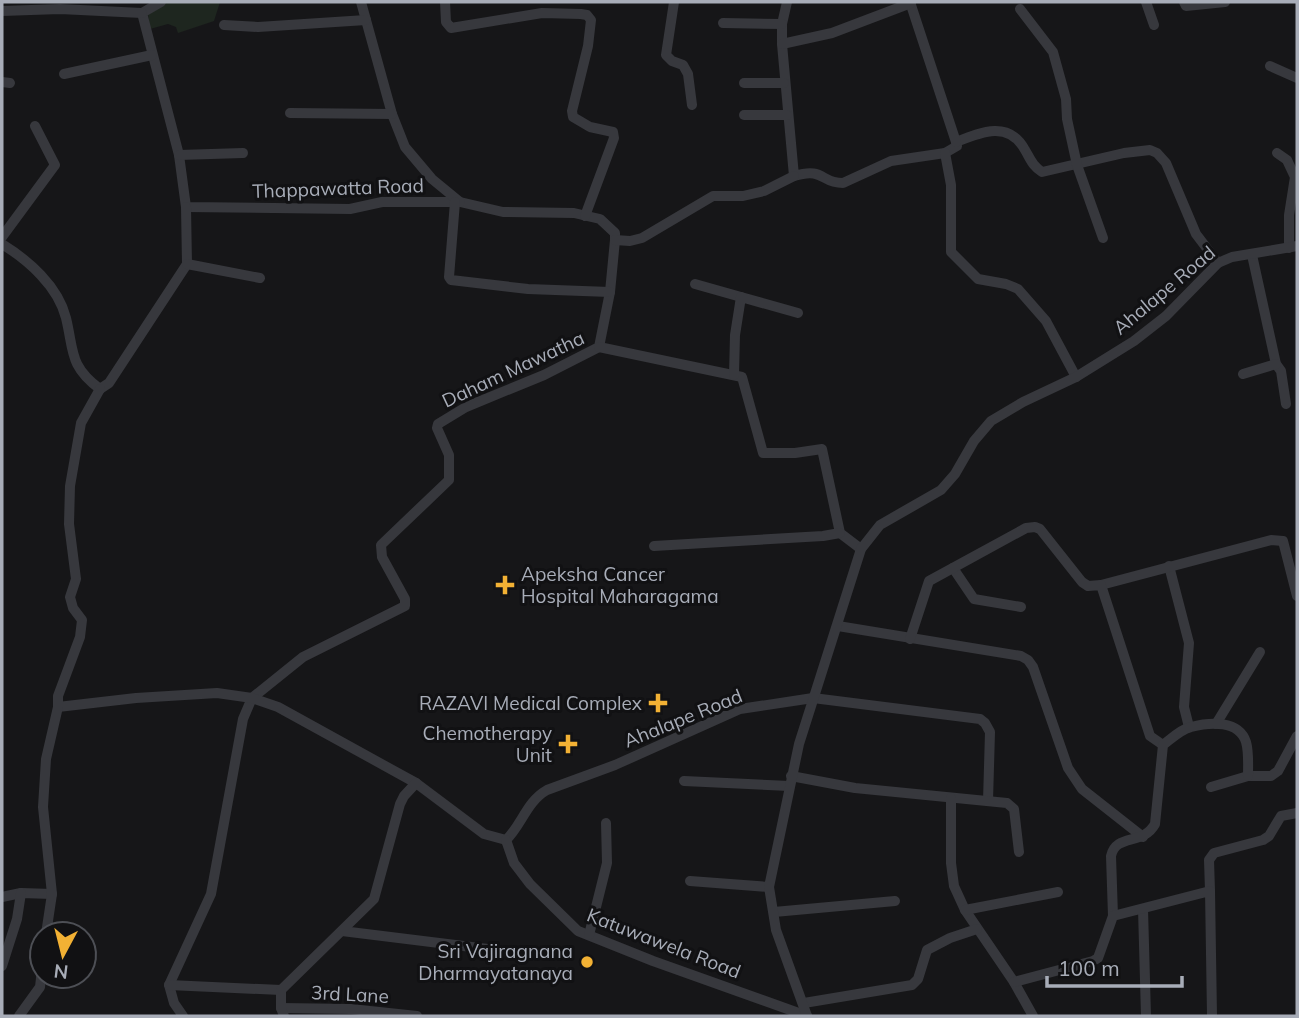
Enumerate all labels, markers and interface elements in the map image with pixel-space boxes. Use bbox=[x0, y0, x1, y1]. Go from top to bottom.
street label: Thappawatta Road bbox=[252, 173, 424, 203]
street label: Ahalape Road bbox=[1108, 240, 1220, 340]
street label: Daham Mawatha bbox=[438, 326, 588, 412]
place label: Apeksha Cancer Hospital Maharagama bbox=[521, 562, 719, 608]
marker: Apeksha Cancer Hospital Maharagama bbox=[495, 575, 515, 595]
street label: Ahalape Road bbox=[620, 683, 746, 753]
place label: RAZAVI Medical Complex bbox=[419, 691, 642, 715]
marker: RAZAVI Medical Complex bbox=[648, 693, 668, 713]
place label: Chemotherapy Unit bbox=[422, 721, 552, 767]
marker: Chemotherapy Unit bbox=[558, 734, 578, 754]
street label: Katuwawela Road bbox=[584, 903, 744, 983]
north arrow bbox=[28, 920, 98, 990]
place label: Sri Vajiragnana Dharmayatanaya bbox=[418, 939, 573, 985]
scale bar bbox=[1047, 944, 1182, 988]
marker: Sri Vajiragnana Dharmayatanaya bbox=[579, 954, 595, 970]
text: 100 m bbox=[1058, 955, 1120, 981]
text: N bbox=[52, 959, 70, 985]
street label: 3rd Lane bbox=[311, 980, 389, 1008]

